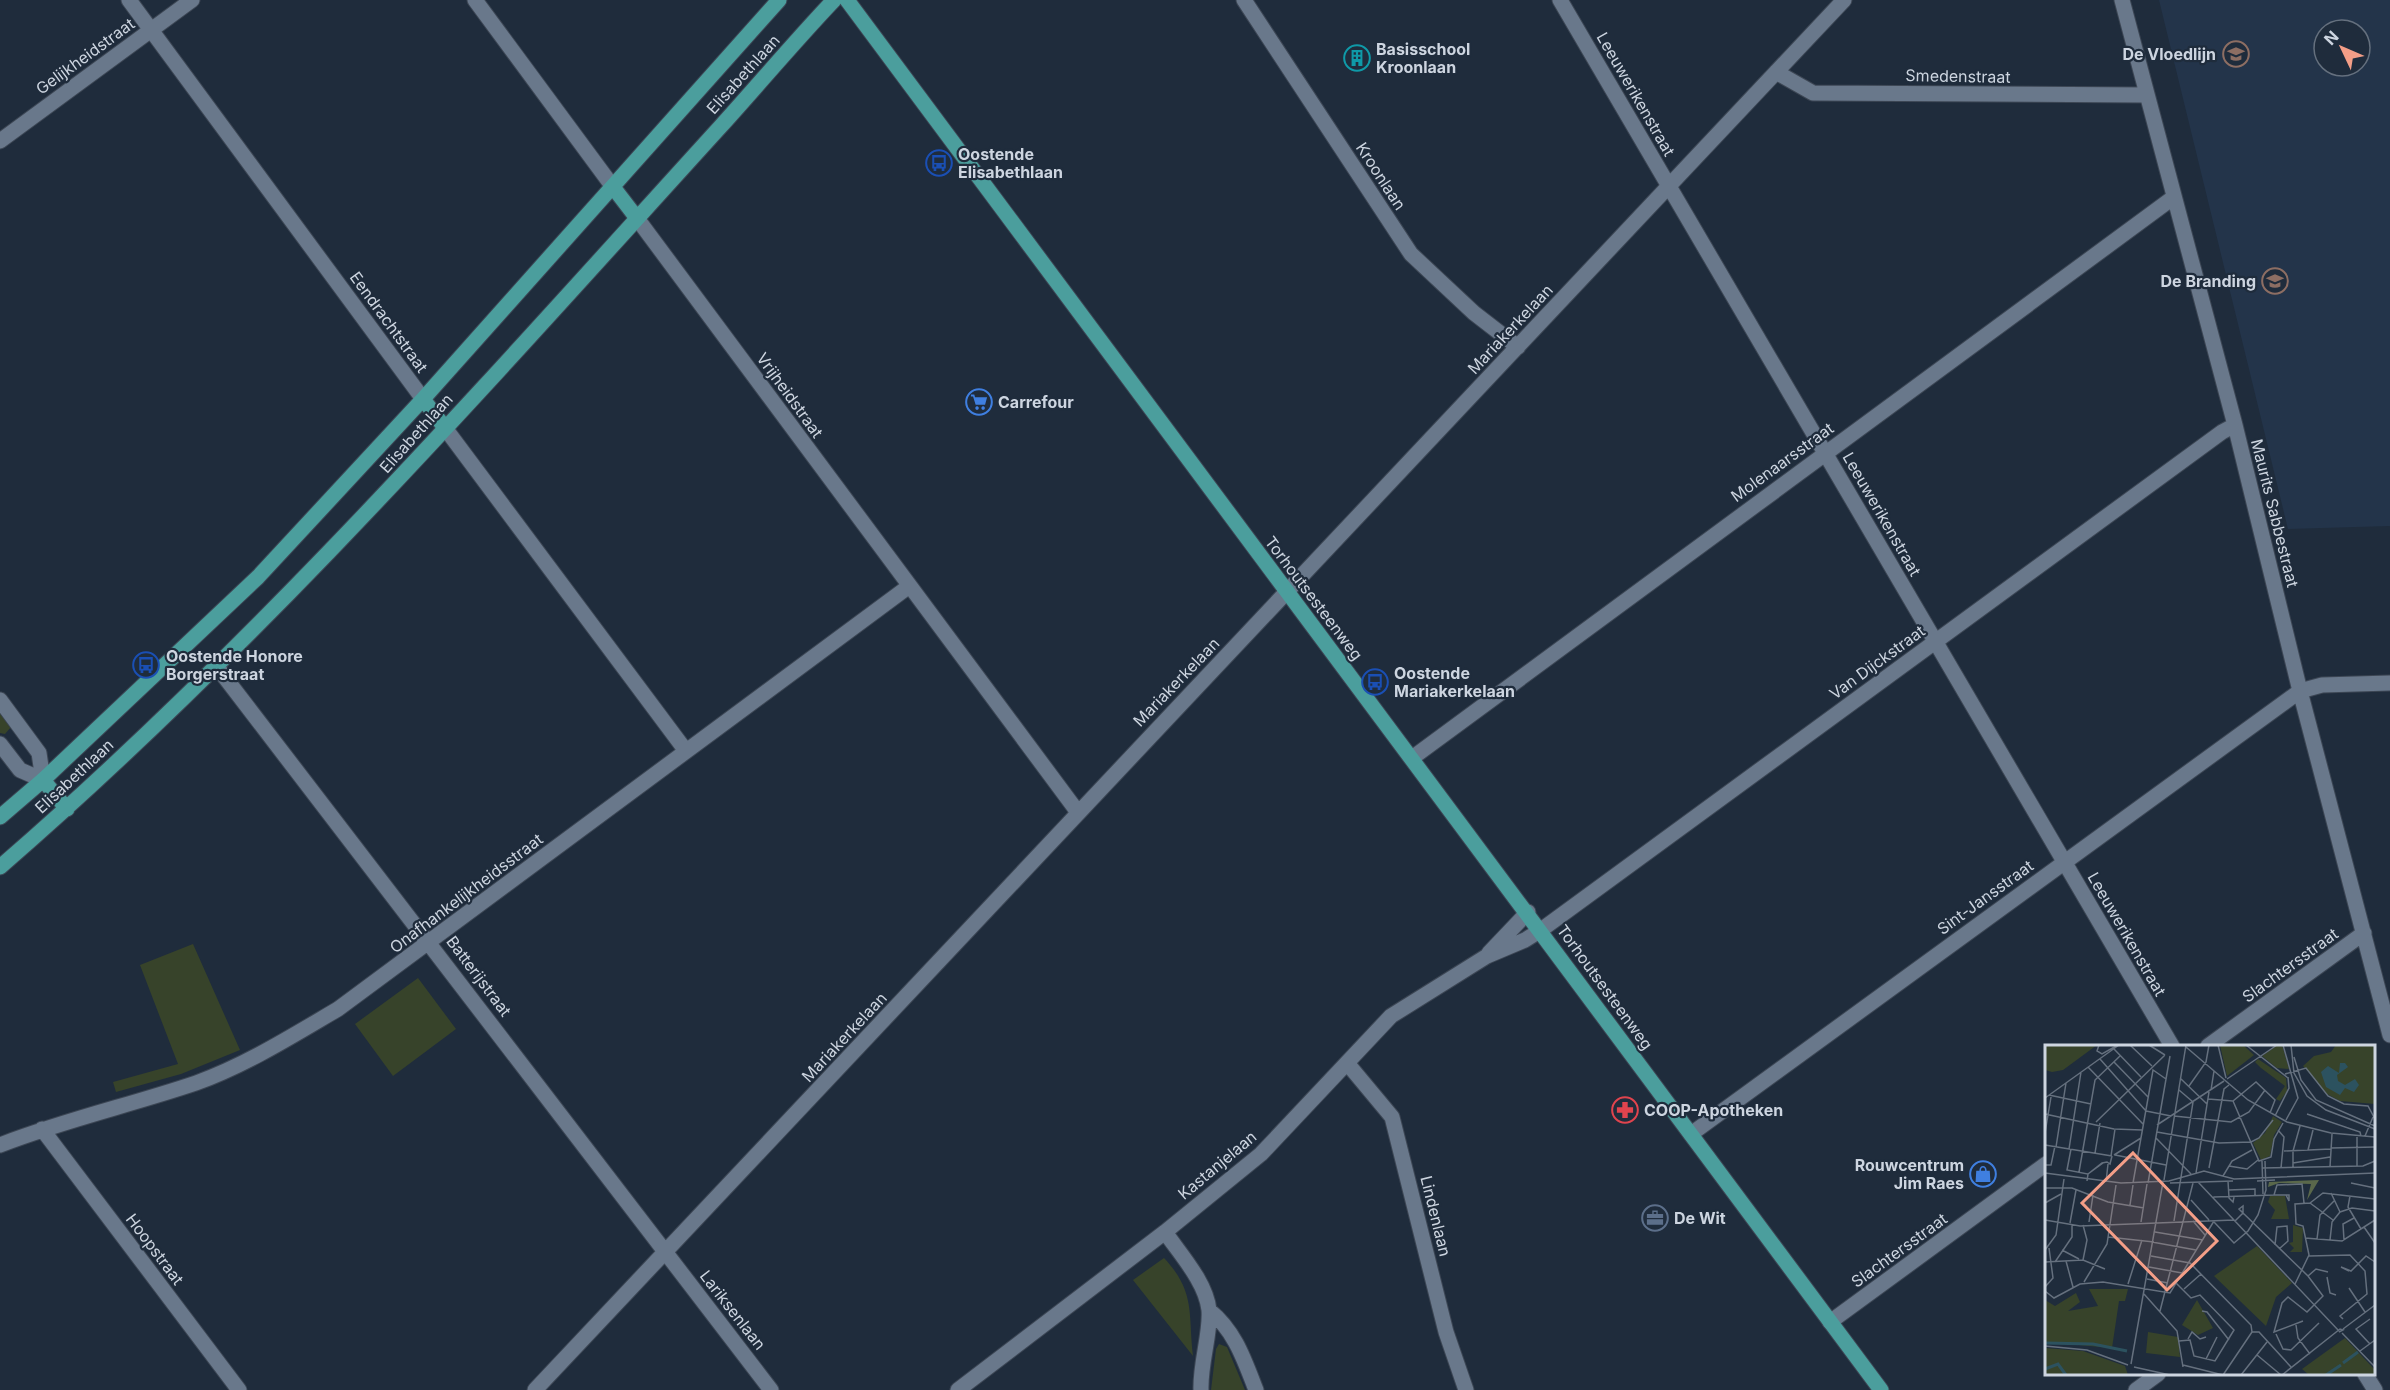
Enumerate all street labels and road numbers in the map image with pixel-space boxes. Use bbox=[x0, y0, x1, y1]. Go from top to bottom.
street label: Gelijkheidstraat bbox=[32, 14, 138, 98]
street label: Leeuwerikenstraat bbox=[1592, 29, 1680, 159]
street label: Elisabethlaan bbox=[702, 30, 784, 118]
street label: Smedenstraat bbox=[1905, 65, 2011, 87]
street label: Kroonlaan bbox=[1352, 138, 1410, 214]
street label: Eendrachtstraat bbox=[346, 268, 432, 376]
street label: Mariakerkelaan bbox=[1463, 280, 1557, 378]
street label: Vrijheidstraat bbox=[752, 348, 828, 442]
street label: Elisabethlaan bbox=[375, 389, 457, 477]
street label: Molenaarsstraat bbox=[1727, 418, 1837, 506]
street label: Maurits Sabbestraat bbox=[2247, 437, 2303, 589]
street label: Leeuwerikenstraat bbox=[1838, 449, 1926, 579]
street label: Torhoutsesteenweg bbox=[1261, 532, 1367, 664]
street label: Van Dijckstraat bbox=[1825, 621, 1929, 703]
street label: Mariakerkelaan bbox=[1129, 633, 1223, 731]
street label: Elisabethlaan bbox=[31, 735, 117, 817]
street label: Onafhankelijkheidsstraat bbox=[386, 829, 546, 957]
street label: Sint-Jansstraat bbox=[1933, 855, 2037, 939]
street label: Leeuwerikenstraat bbox=[2083, 869, 2171, 999]
street label: Torhoutsesteenweg bbox=[1553, 920, 1657, 1054]
street label: Slachtersstraat bbox=[2238, 924, 2342, 1006]
street label: Batterijstraat bbox=[442, 932, 516, 1020]
street label: Mariakerkelaan bbox=[797, 988, 891, 1086]
street label: Kastanjelaan bbox=[1174, 1126, 1260, 1204]
street label: Lindenlaan bbox=[1416, 1174, 1456, 1258]
street label: Slachtersstraat bbox=[1847, 1209, 1951, 1291]
street label: Hoopstraat bbox=[122, 1210, 188, 1288]
street label: Lariksenlaan bbox=[696, 1266, 770, 1354]

